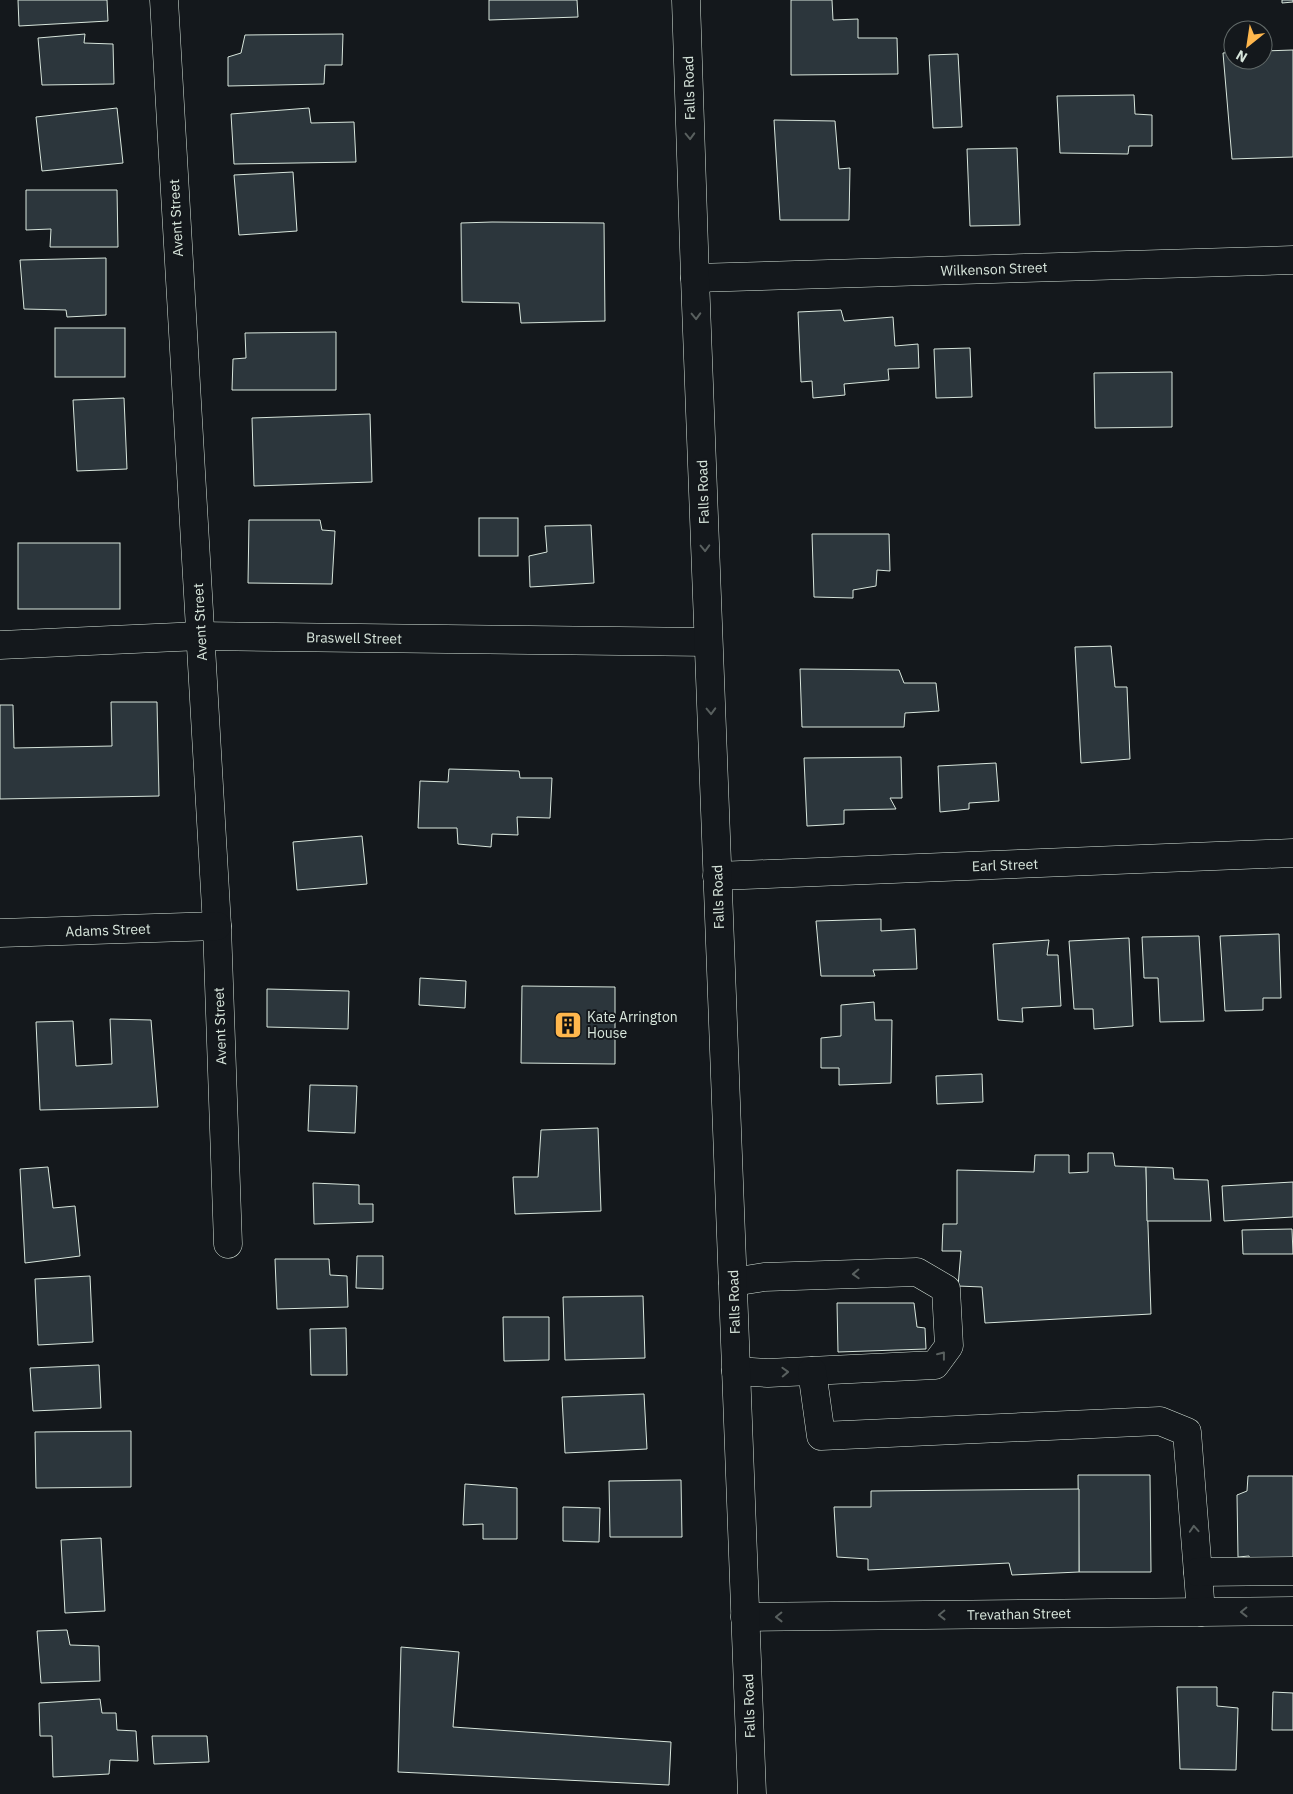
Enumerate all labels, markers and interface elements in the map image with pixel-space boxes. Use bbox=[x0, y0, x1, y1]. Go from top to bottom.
north arrow bbox=[1223, 20, 1273, 70]
text: N bbox=[1233, 46, 1250, 67]
street label: Falls Road bbox=[679, 55, 699, 121]
one-way arrow bbox=[685, 132, 696, 140]
street label: Avent Street bbox=[165, 179, 187, 257]
street label: Wilkenson Street bbox=[940, 258, 1048, 280]
one-way arrow bbox=[691, 312, 702, 320]
street label: Falls Road bbox=[693, 459, 713, 525]
one-way arrow bbox=[700, 545, 710, 553]
street label: Avent Street bbox=[189, 583, 211, 661]
street label: Braswell Street bbox=[306, 628, 402, 648]
one-way arrow bbox=[706, 708, 716, 715]
street label: Earl Street bbox=[972, 855, 1039, 875]
street label: Falls Road bbox=[708, 864, 728, 930]
street label: Adams Street bbox=[65, 920, 151, 940]
street label: Avent Street bbox=[210, 987, 230, 1065]
place label: Kate Arrington House bbox=[587, 1008, 678, 1042]
building icon: Kate Arrington House bbox=[553, 1010, 583, 1040]
street label: Falls Road bbox=[724, 1269, 744, 1335]
one-way arrow bbox=[852, 1269, 860, 1279]
one-way arrow bbox=[937, 1352, 946, 1361]
one-way arrow bbox=[781, 1367, 789, 1377]
one-way arrow bbox=[1189, 1525, 1200, 1533]
street label: Trevathan Street bbox=[967, 1604, 1071, 1624]
one-way arrow bbox=[1240, 1607, 1248, 1617]
one-way arrow bbox=[938, 1610, 946, 1620]
one-way arrow bbox=[775, 1612, 783, 1622]
street label: Falls Road bbox=[739, 1673, 759, 1739]

